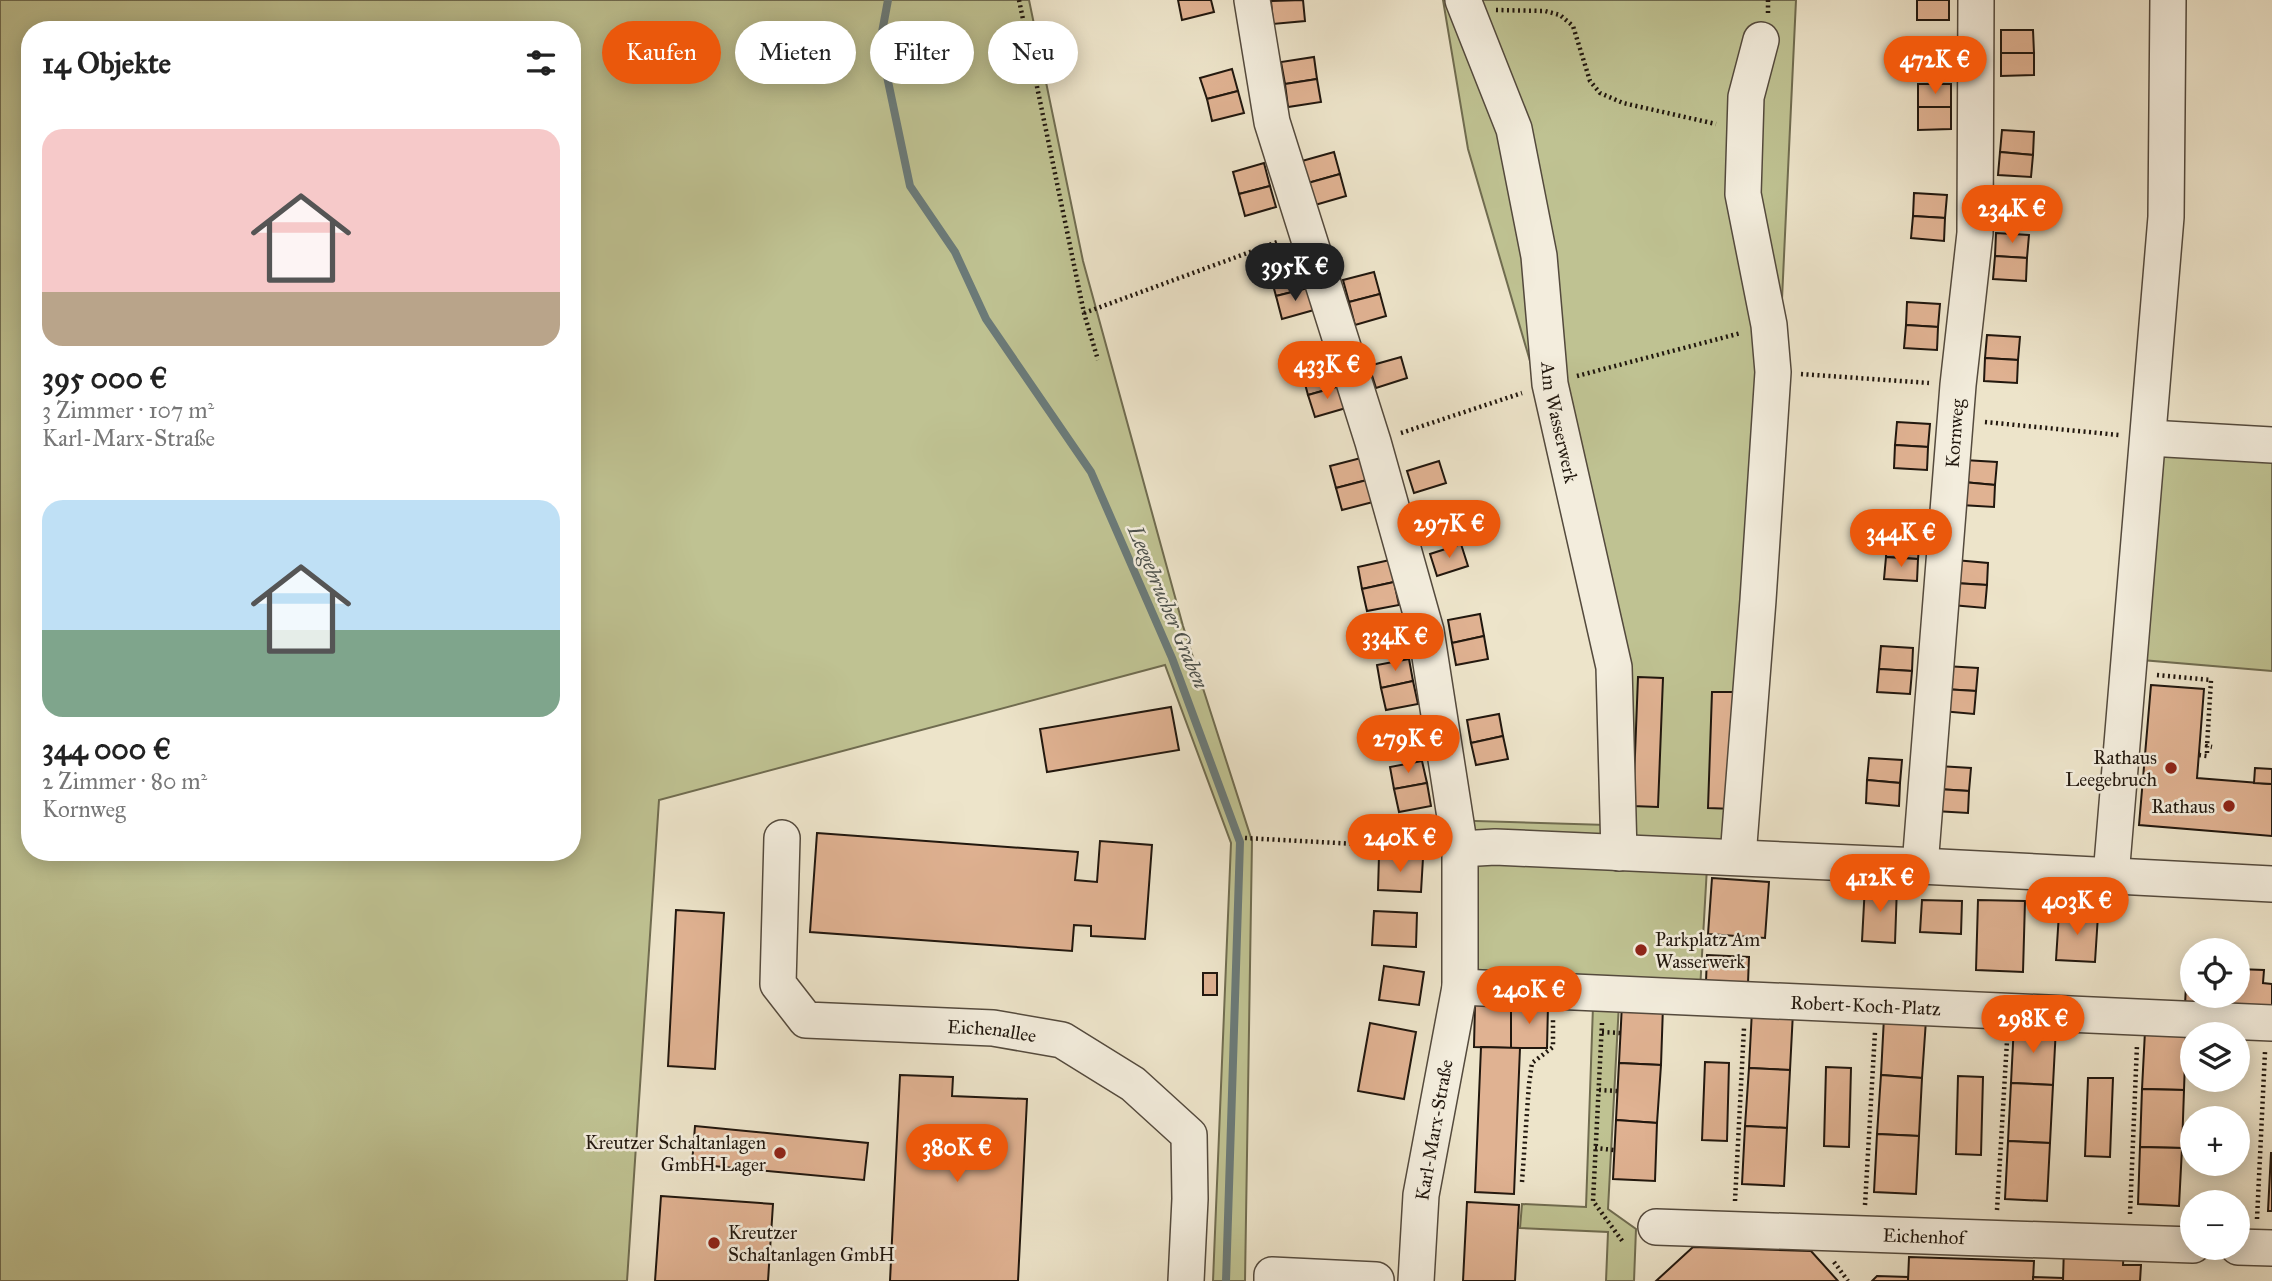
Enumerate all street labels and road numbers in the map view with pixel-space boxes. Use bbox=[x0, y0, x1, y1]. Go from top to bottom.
street label: Am Wasserwerk bbox=[1537, 360, 1584, 485]
street label: Kornweg bbox=[1940, 398, 1969, 469]
street label: Robert-Koch-Platz bbox=[1790, 990, 1942, 1020]
street label: Eichenallee bbox=[947, 1015, 1038, 1047]
street label: Karl-Marx-Straße bbox=[1410, 1058, 1458, 1202]
street label: Eichenhof bbox=[1882, 1223, 1968, 1249]

